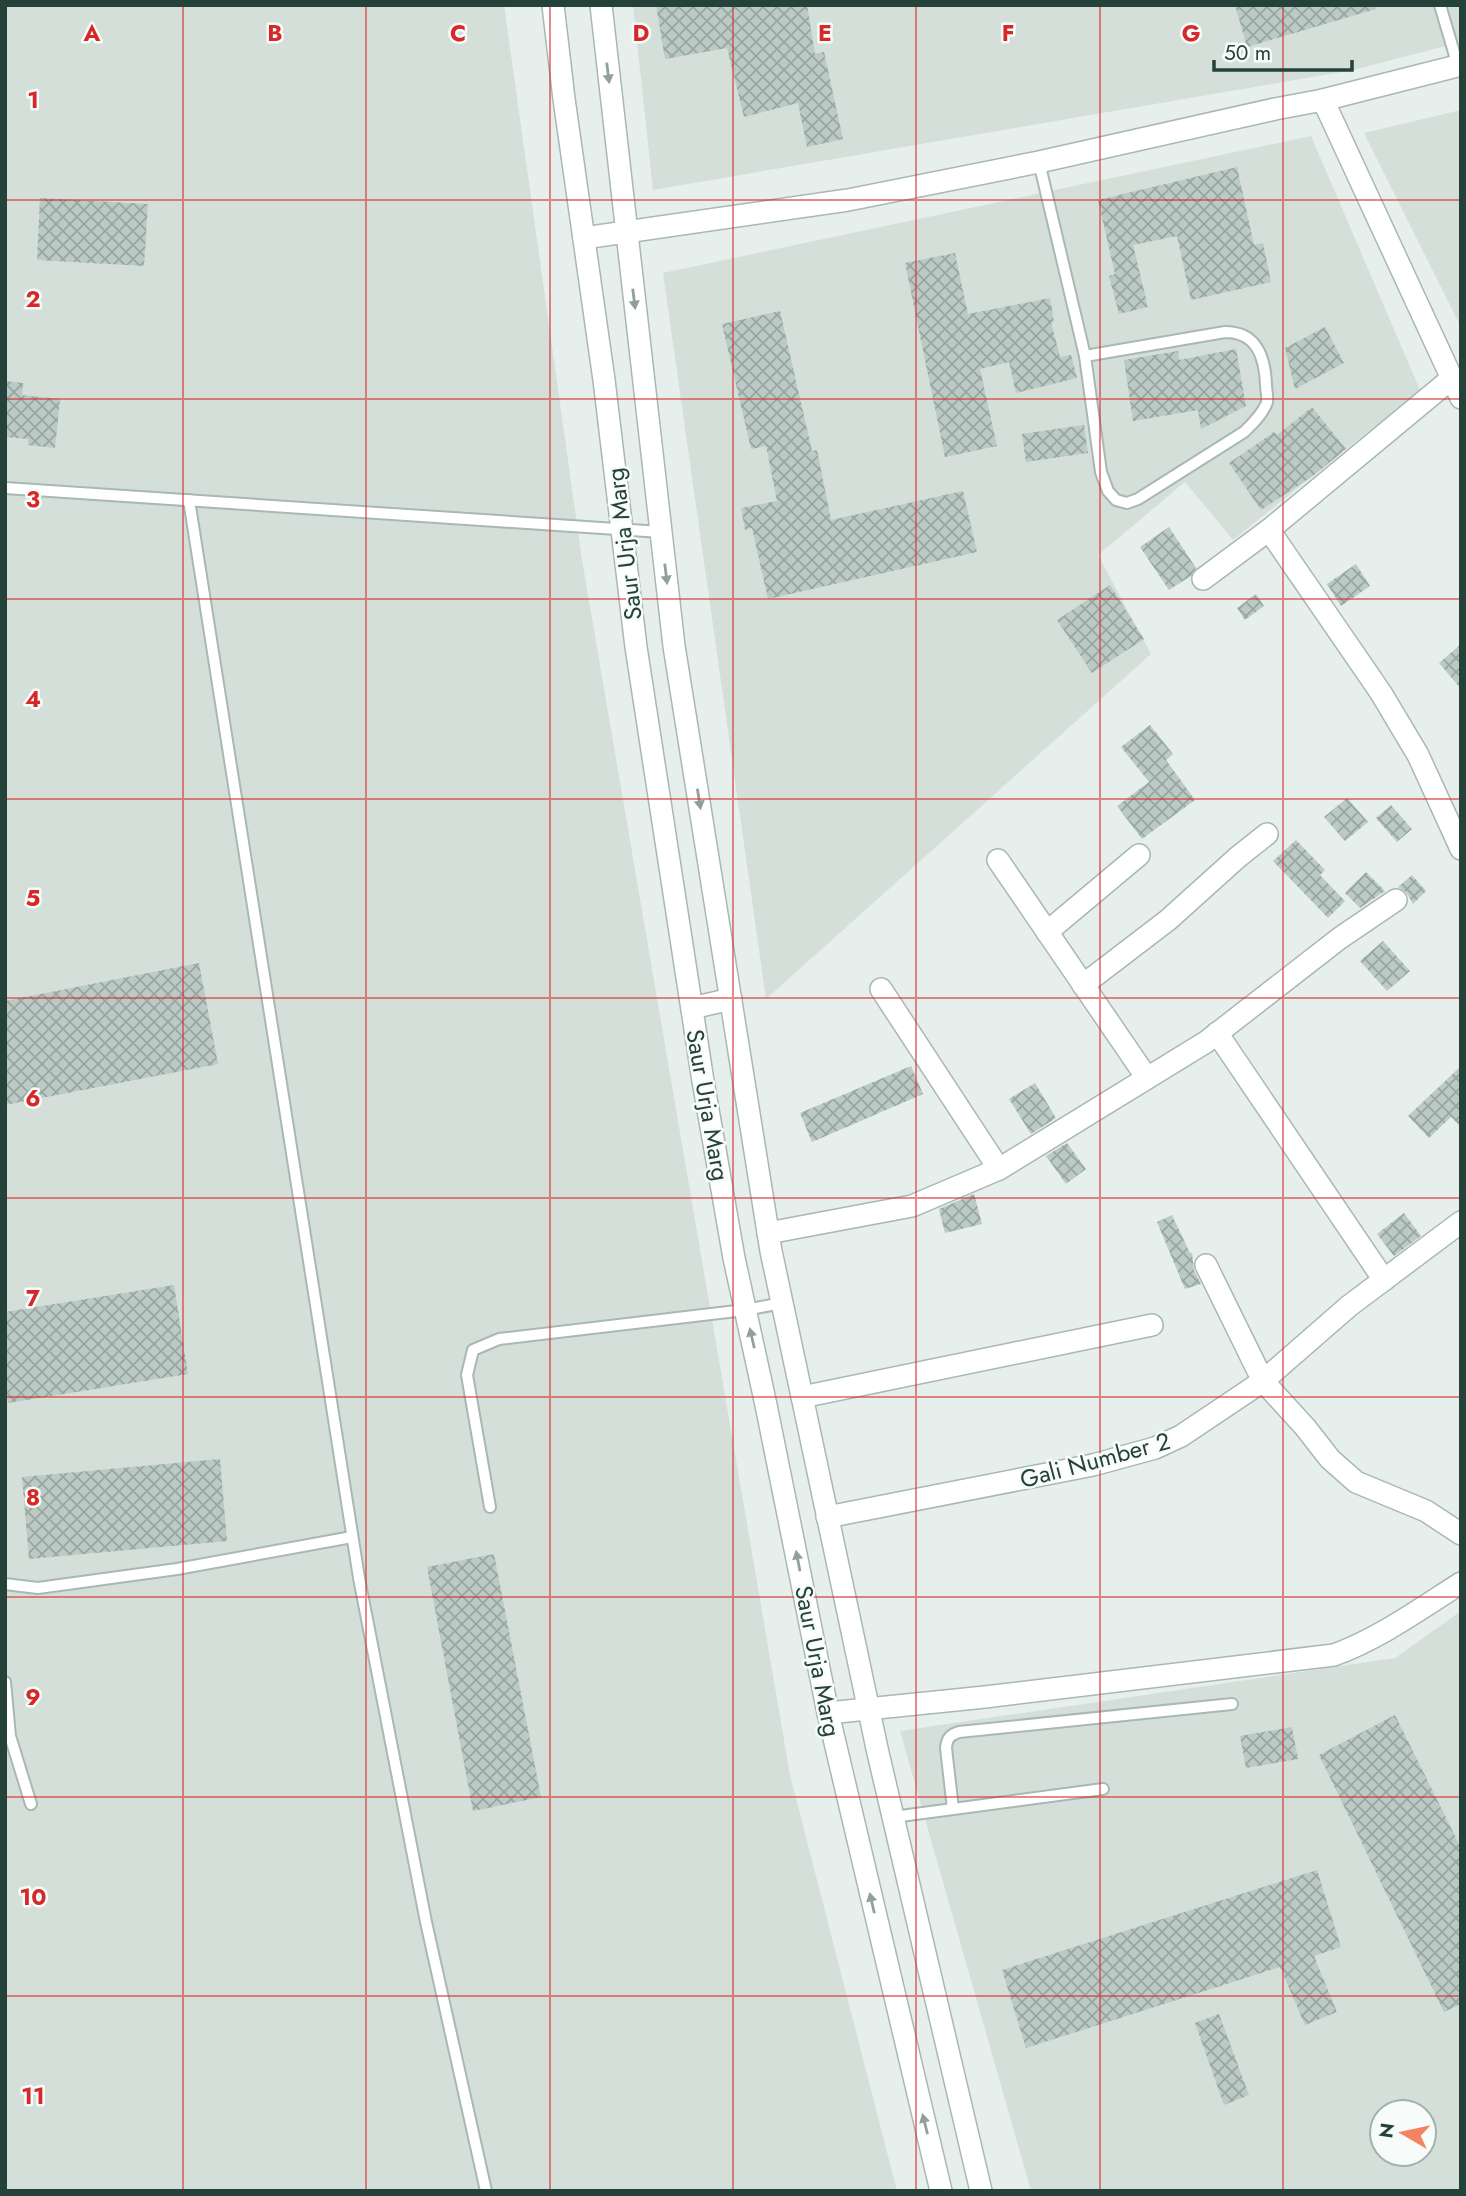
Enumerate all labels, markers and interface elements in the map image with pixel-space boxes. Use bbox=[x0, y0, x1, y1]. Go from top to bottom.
text: A bbox=[83, 16, 101, 50]
text: B bbox=[267, 16, 283, 50]
text: C bbox=[450, 16, 466, 50]
text: D bbox=[633, 16, 650, 50]
text: E bbox=[818, 16, 832, 50]
text: F bbox=[1002, 16, 1014, 50]
text: G bbox=[1182, 16, 1200, 50]
scale bar bbox=[1214, 28, 1352, 72]
text: 50 m bbox=[1224, 38, 1271, 68]
one-way arrow bbox=[603, 62, 614, 84]
text: 1 bbox=[27, 83, 39, 117]
text: 2 bbox=[25, 282, 41, 316]
one-way arrow bbox=[629, 288, 640, 310]
street label: Saur Urja Marg bbox=[597, 466, 651, 622]
text: 3 bbox=[26, 482, 40, 516]
one-way arrow bbox=[661, 563, 672, 585]
text: 4 bbox=[25, 682, 41, 716]
one-way arrow bbox=[694, 788, 705, 810]
text: 5 bbox=[26, 881, 40, 915]
street label: Saur Urja Marg bbox=[677, 1026, 739, 1184]
text: 6 bbox=[25, 1081, 41, 1115]
text: 7 bbox=[26, 1281, 40, 1315]
one-way arrow bbox=[746, 1327, 757, 1349]
street label: Gali Number 2 bbox=[1016, 1423, 1174, 1497]
text: 8 bbox=[26, 1480, 40, 1514]
one-way arrow bbox=[792, 1550, 803, 1572]
street label: Saur Urja Marg bbox=[786, 1582, 850, 1740]
text: 9 bbox=[25, 1680, 41, 1714]
text: 10 bbox=[20, 1880, 46, 1914]
one-way arrow bbox=[866, 1892, 877, 1914]
text: 11 bbox=[21, 2079, 45, 2113]
north arrow bbox=[1368, 2098, 1438, 2168]
one-way arrow bbox=[919, 2113, 930, 2135]
text: N bbox=[1372, 2121, 1401, 2140]

